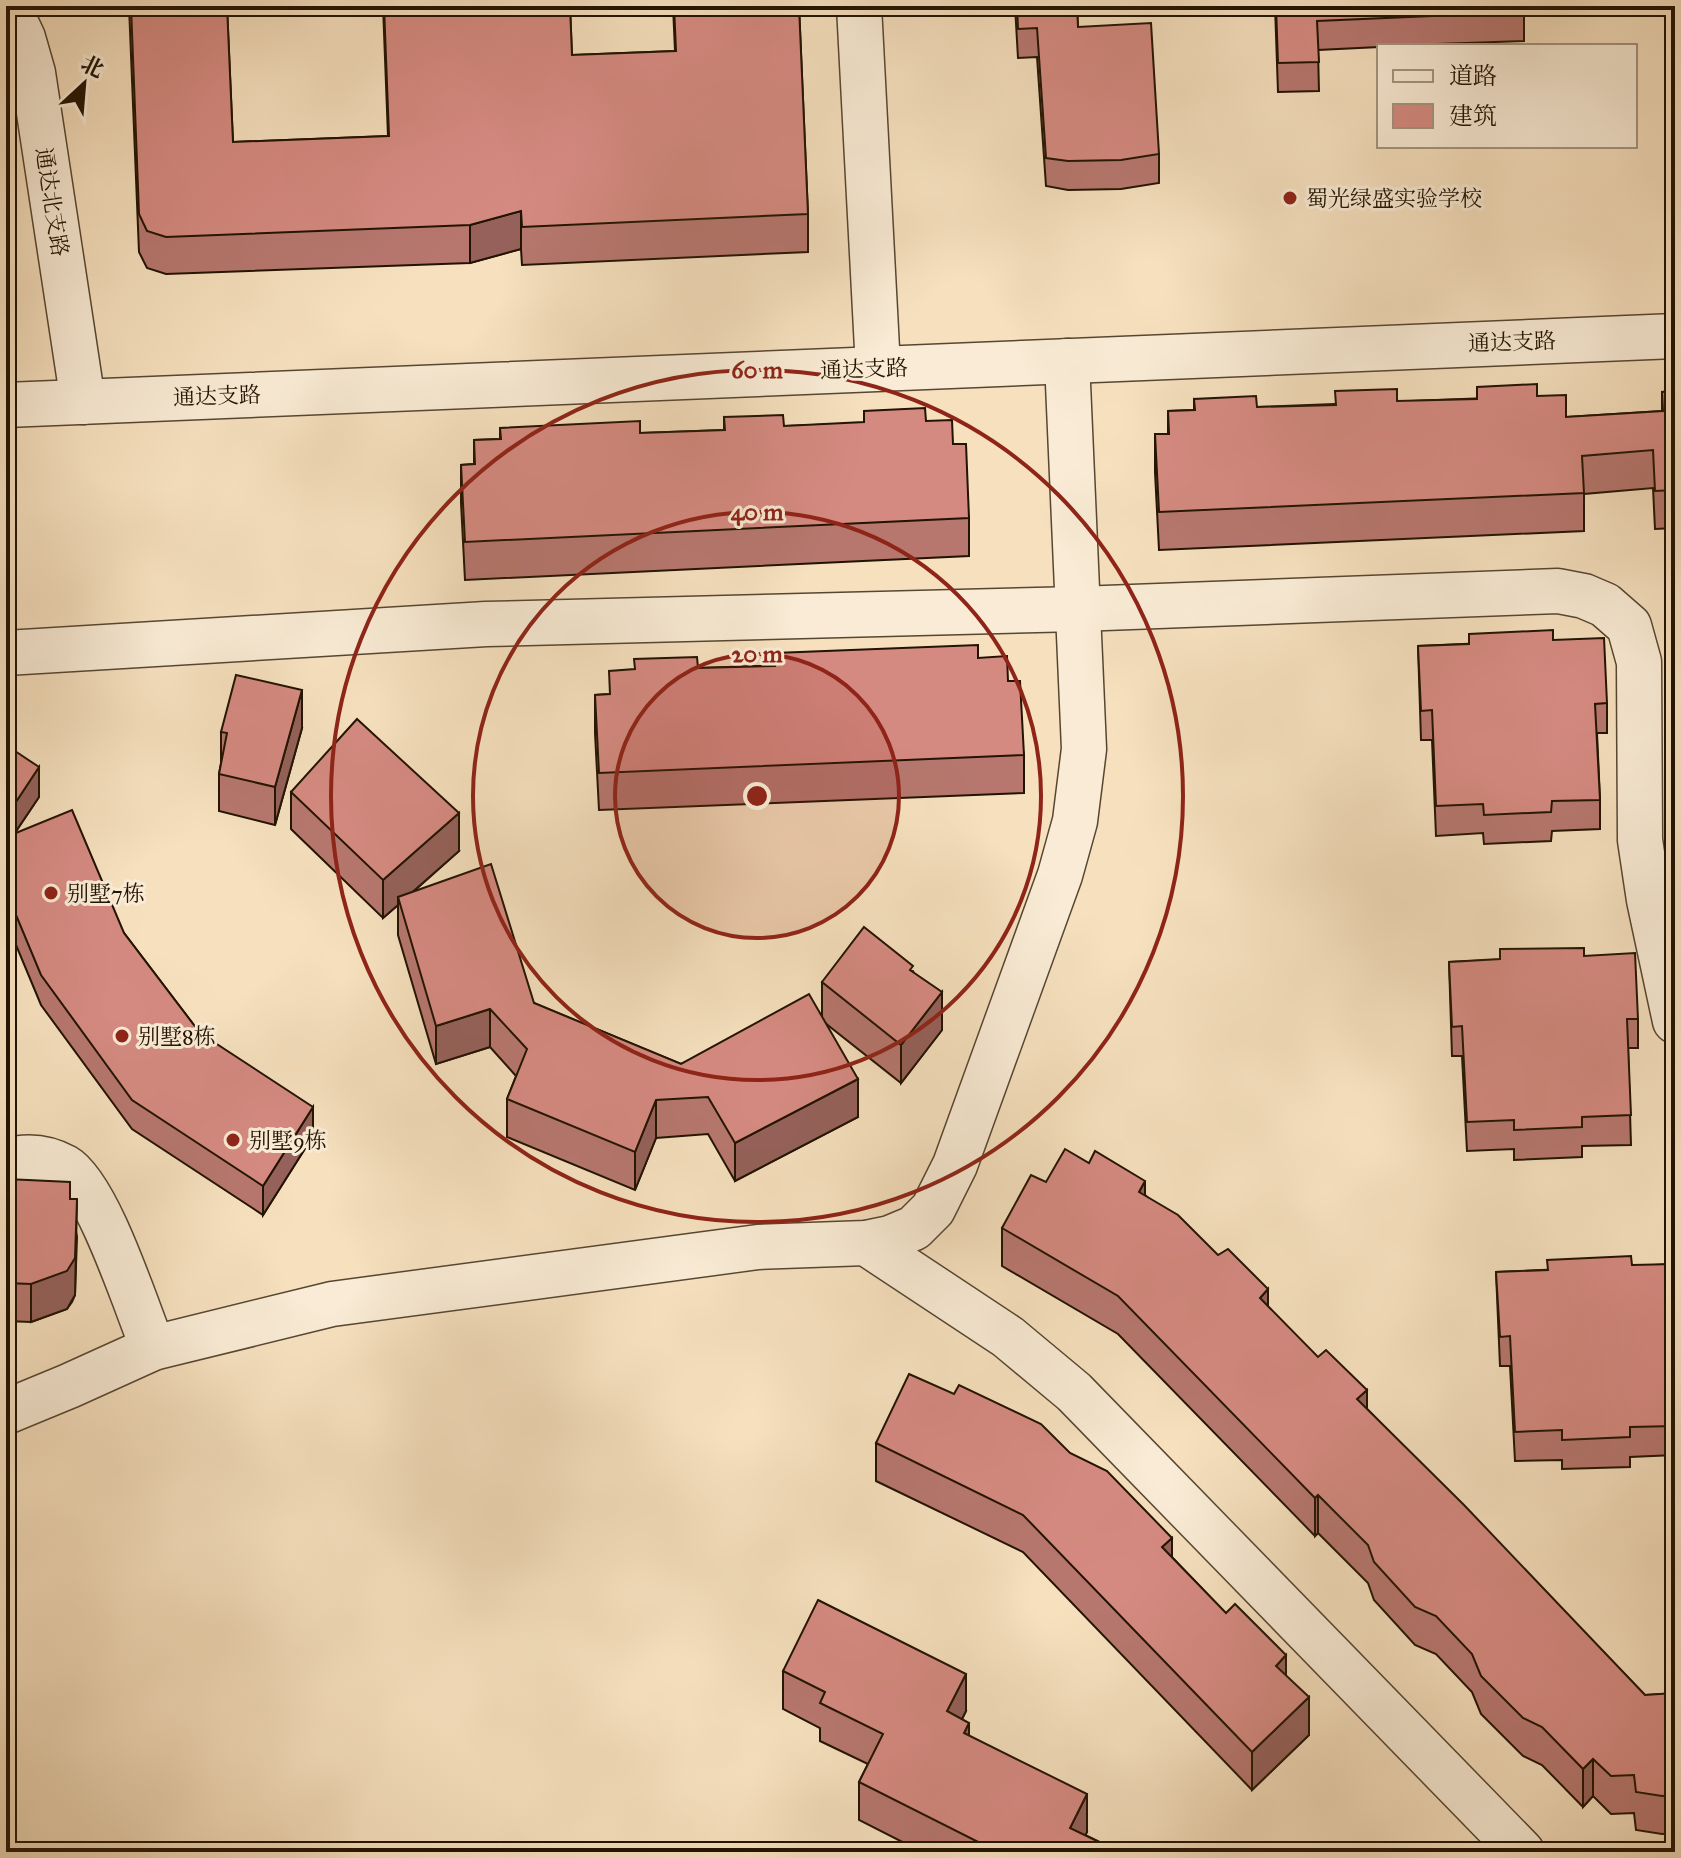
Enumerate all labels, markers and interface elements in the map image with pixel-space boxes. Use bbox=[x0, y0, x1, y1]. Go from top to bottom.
north arrow bbox=[44, 44, 124, 124]
legend bbox=[1377, 44, 1637, 148]
text: 北 bbox=[77, 50, 108, 83]
text: 道路 bbox=[1449, 61, 1497, 91]
text: 建筑 bbox=[1449, 101, 1497, 131]
street label: 通达北支路 bbox=[30, 146, 74, 258]
place label: 蜀光绿盛实验学校 bbox=[1306, 185, 1482, 212]
marker: 蜀光绿盛实验学校 bbox=[1281, 189, 1299, 207]
street label: 通达支路 bbox=[1468, 327, 1556, 357]
street label: 通达支路 bbox=[820, 354, 908, 384]
text: 60 m bbox=[731, 355, 784, 385]
street label: 通达支路 bbox=[173, 381, 261, 411]
text: 40 m bbox=[731, 497, 784, 527]
text: 20 m bbox=[731, 639, 783, 669]
centre of rings bbox=[743, 782, 771, 810]
place label: 别墅7栋 bbox=[67, 880, 145, 907]
marker: 别墅7栋 bbox=[42, 884, 60, 902]
place label: 别墅8栋 bbox=[138, 1023, 216, 1050]
marker: 别墅8栋 bbox=[113, 1027, 131, 1045]
place label: 别墅9栋 bbox=[249, 1127, 327, 1154]
marker: 别墅9栋 bbox=[224, 1131, 242, 1149]

